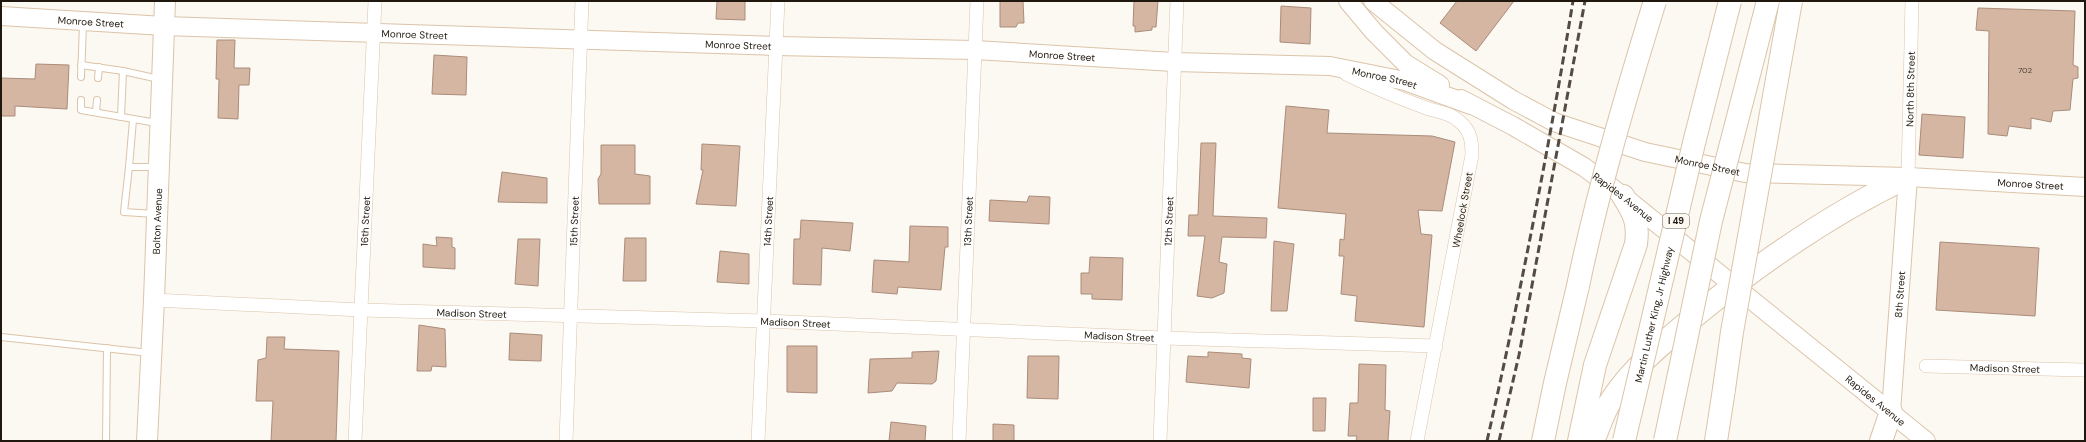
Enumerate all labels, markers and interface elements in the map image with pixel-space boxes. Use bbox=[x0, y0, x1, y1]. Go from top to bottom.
street label: Monroe Street bbox=[57, 13, 124, 31]
street label: Monroe Street bbox=[381, 27, 448, 42]
street label: Monroe Street bbox=[705, 38, 772, 53]
street label: Monroe Street bbox=[1029, 47, 1096, 64]
street label: North 8th Street bbox=[1903, 51, 1918, 127]
street label: Monroe Street bbox=[1351, 65, 1419, 92]
house number: 702 bbox=[2018, 65, 2032, 75]
street label: Monroe Street bbox=[1674, 152, 1741, 179]
street label: Rapides Avenue bbox=[1590, 170, 1656, 225]
street label: Wheelock Street bbox=[1449, 171, 1476, 249]
street label: Monroe Street bbox=[1997, 176, 2064, 193]
street label: Bolton Avenue bbox=[150, 188, 165, 255]
street label: 16th Street bbox=[358, 196, 373, 247]
street label: 15th Street bbox=[567, 196, 582, 246]
street label: 14th Street bbox=[761, 196, 776, 246]
street label: 13th Street bbox=[961, 196, 976, 246]
street label: 12th Street bbox=[1162, 196, 1176, 246]
road number: I 49 bbox=[1663, 214, 1689, 228]
street label: Martin Luther King, Jr Highway bbox=[1632, 245, 1677, 384]
street label: 8th Street bbox=[1892, 270, 1908, 318]
street label: Madison Street bbox=[436, 306, 507, 321]
street label: Madison Street bbox=[760, 315, 831, 331]
street label: Madison Street bbox=[1084, 329, 1155, 345]
street label: Madison Street bbox=[1970, 361, 2040, 376]
street label: Rapides Avenue bbox=[1843, 372, 1908, 429]

